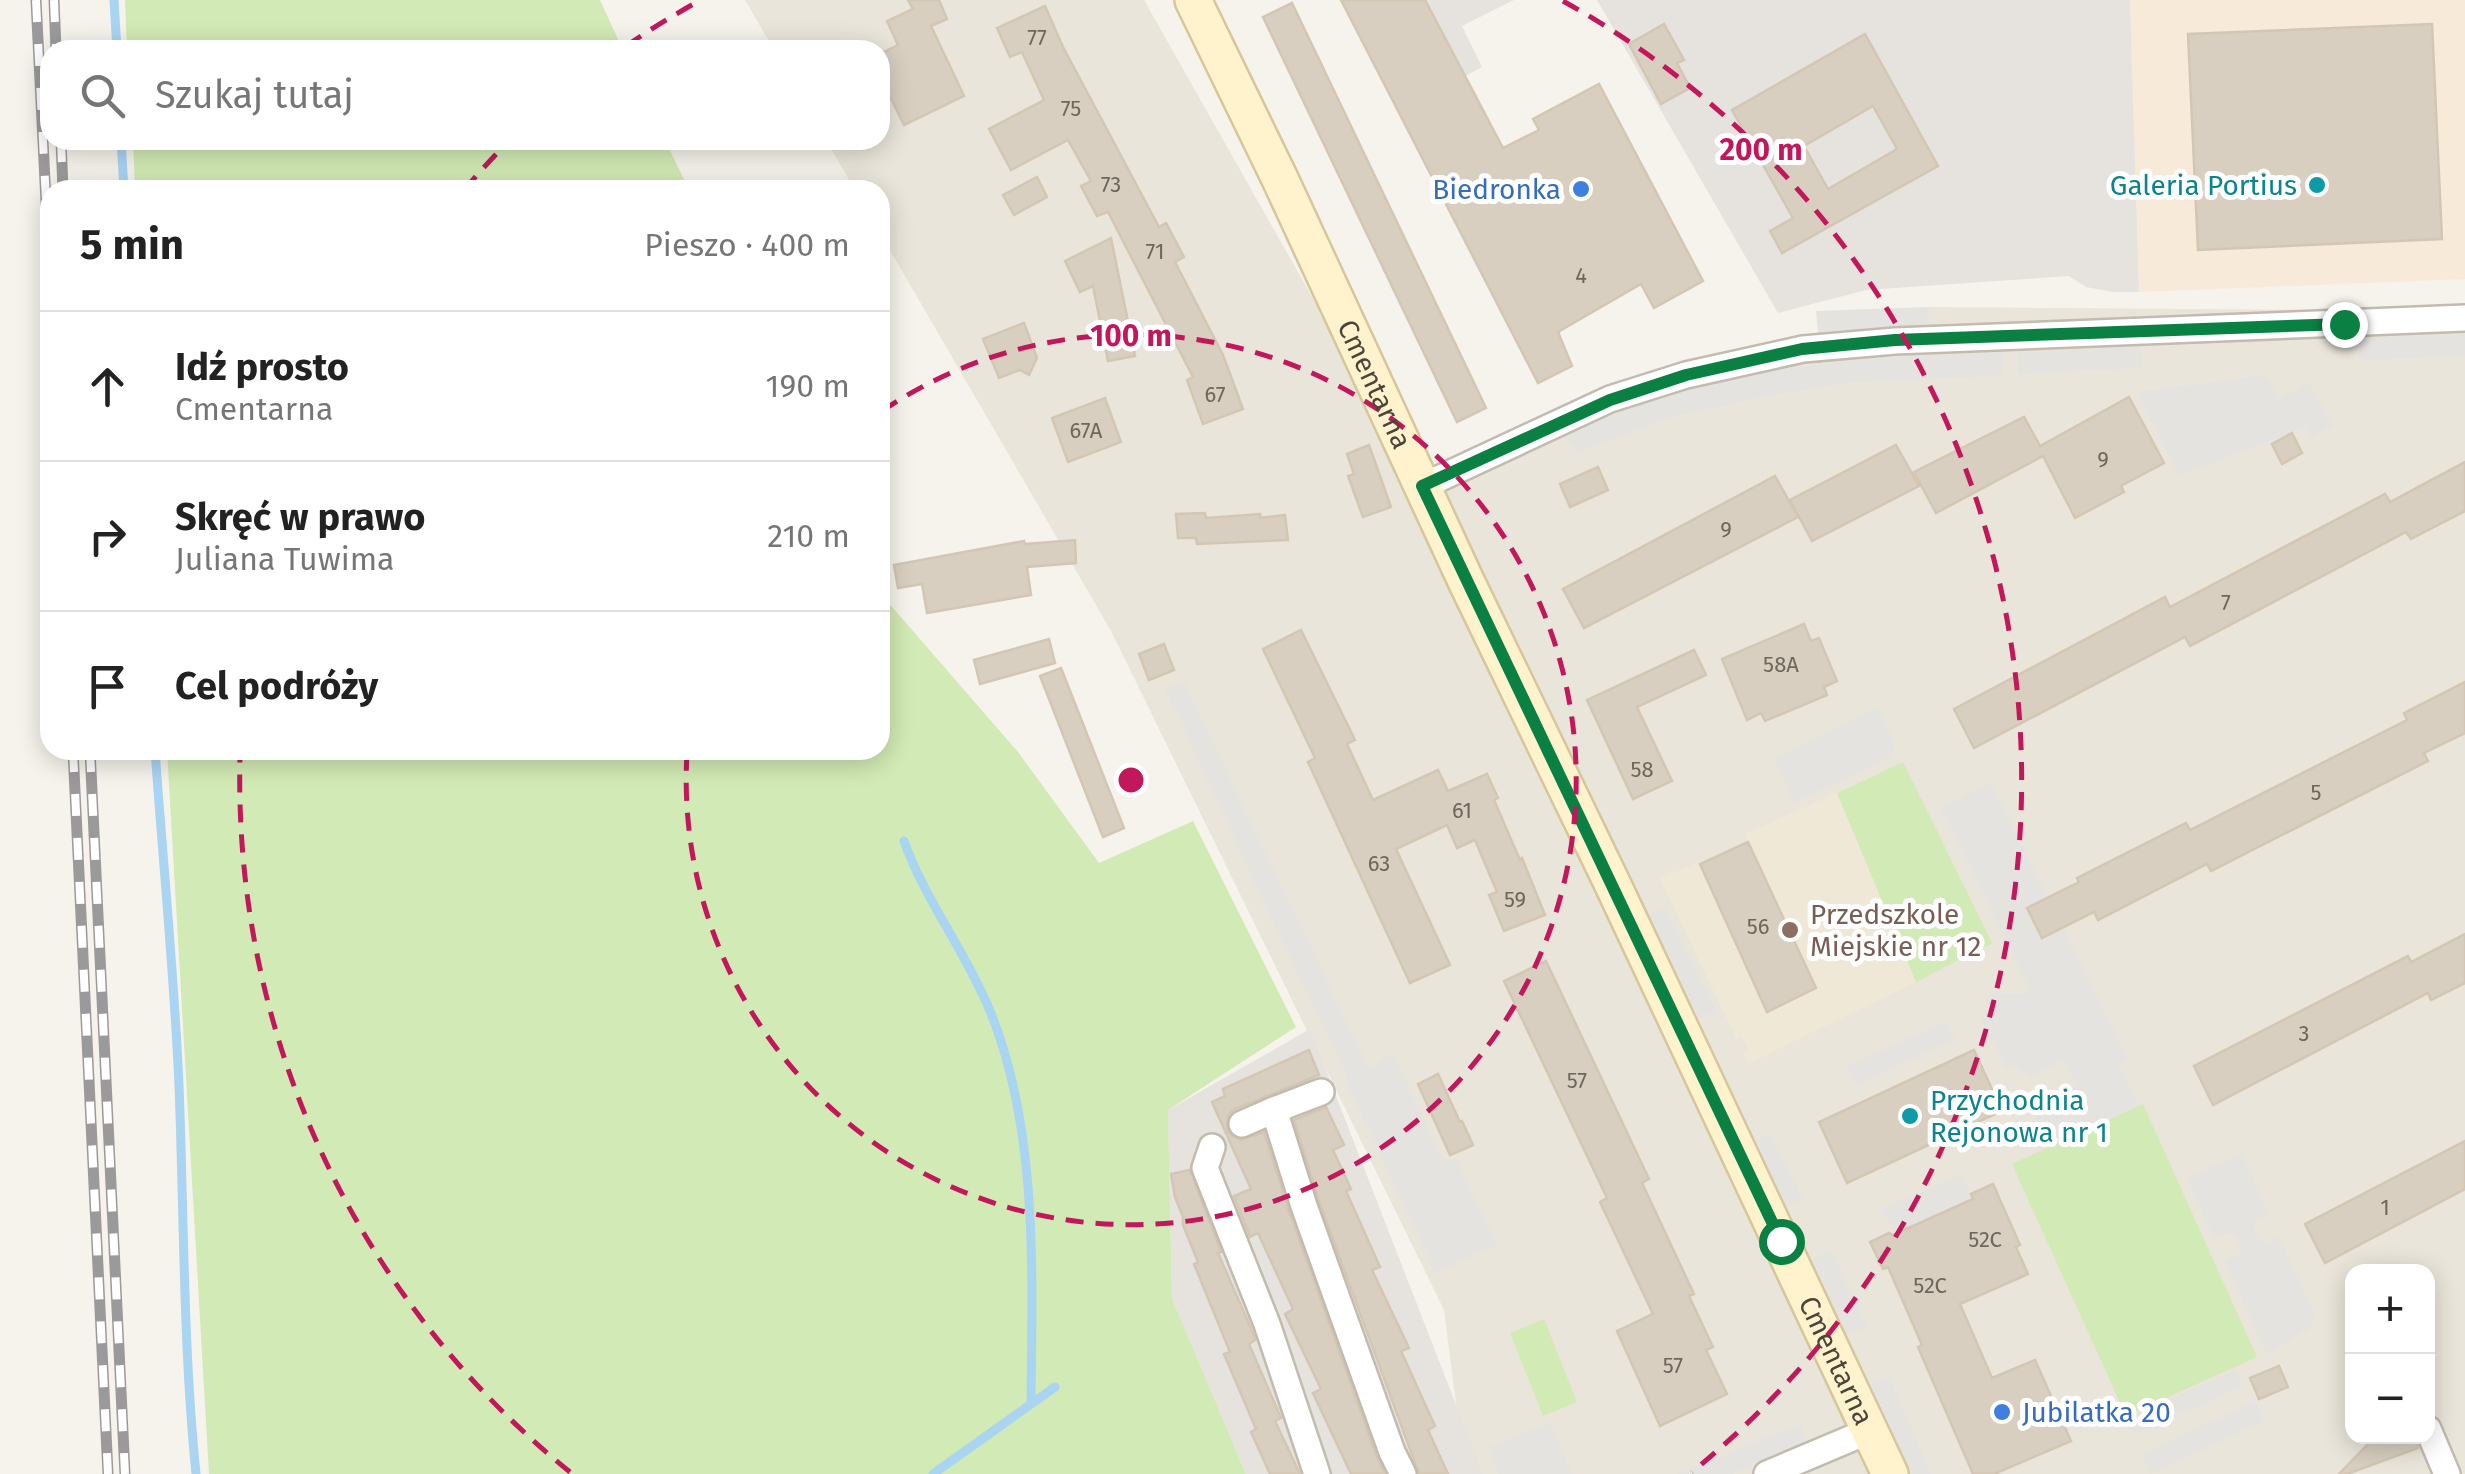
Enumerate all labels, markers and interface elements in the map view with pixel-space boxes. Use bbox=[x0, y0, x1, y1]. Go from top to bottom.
house number: 77 bbox=[1027, 24, 1047, 51]
search box bbox=[40, 40, 890, 150]
icon: search bbox=[75, 68, 130, 123]
text: Szukaj tutaj bbox=[155, 72, 354, 118]
house number: 75 bbox=[1061, 95, 1081, 122]
text: 200 m bbox=[1719, 132, 1803, 168]
place label: Galeria Portius bbox=[2110, 169, 2297, 202]
house number: 73 bbox=[1101, 171, 1121, 198]
place label: Biedronka bbox=[1432, 173, 1561, 206]
marker: Galeria Portius bbox=[2306, 174, 2328, 196]
marker: Biedronka bbox=[1570, 178, 1592, 200]
text: 5 min bbox=[80, 220, 184, 270]
text: Pieszo · 400 m bbox=[644, 226, 850, 264]
house number: 71 bbox=[1146, 238, 1164, 265]
house number: 4 bbox=[1575, 262, 1587, 289]
route end bbox=[2322, 302, 2368, 348]
street label: Cmentarna bbox=[1331, 314, 1419, 454]
text: 100 m bbox=[1090, 318, 1172, 354]
text: Idź prosto bbox=[175, 344, 349, 390]
icon: ahead bbox=[80, 359, 135, 414]
text: 190 m bbox=[766, 367, 850, 405]
house number: 67 bbox=[1205, 381, 1226, 408]
text: Cmentarna bbox=[175, 390, 333, 428]
house number: 67A bbox=[1070, 417, 1103, 444]
house number: 9 bbox=[2097, 446, 2109, 473]
text: Skręć w prawo bbox=[175, 494, 425, 540]
icon: right bbox=[80, 509, 135, 564]
house number: 9 bbox=[1720, 516, 1732, 543]
text: 210 m bbox=[767, 517, 850, 555]
text: Juliana Tuwima bbox=[175, 540, 395, 578]
house number: 7 bbox=[2221, 589, 2231, 616]
house number: 58A bbox=[1763, 651, 1799, 678]
icon: arrive bbox=[80, 659, 135, 714]
text: Cel podróży bbox=[175, 663, 378, 709]
house number: 58 bbox=[1630, 756, 1654, 783]
centre of rings bbox=[1113, 762, 1149, 798]
house number: 5 bbox=[2310, 779, 2322, 806]
house number: 61 bbox=[1452, 797, 1472, 824]
house number: 63 bbox=[1368, 850, 1390, 877]
house number: 59 bbox=[1504, 886, 1526, 913]
place label: Przedszkole Miejskie nr 12 bbox=[1810, 898, 1981, 963]
house number: 56 bbox=[1747, 913, 1769, 940]
marker: Przedszkole Miejskie nr 12 bbox=[1779, 919, 1801, 941]
house number: 3 bbox=[2299, 1020, 2309, 1047]
house number: 57 bbox=[1567, 1067, 1587, 1094]
place label: Przychodnia Rejonowa nr 1 bbox=[1930, 1084, 2108, 1149]
marker: Przychodnia Rejonowa nr 1 bbox=[1899, 1105, 1921, 1127]
house number: 1 bbox=[2380, 1194, 2390, 1221]
route start bbox=[1759, 1219, 1805, 1265]
house number: 52C bbox=[1968, 1226, 2002, 1253]
map controls bbox=[2345, 1264, 2435, 1444]
button: + bbox=[2345, 1264, 2435, 1354]
house number: 52C bbox=[1913, 1272, 1947, 1299]
street label: Cmentarna bbox=[1792, 1291, 1881, 1430]
house number: 57 bbox=[1663, 1352, 1683, 1379]
button: − bbox=[2345, 1354, 2435, 1444]
place label: Jubilatka 20 bbox=[2022, 1396, 2171, 1429]
marker: Jubilatka 20 bbox=[1991, 1401, 2013, 1423]

